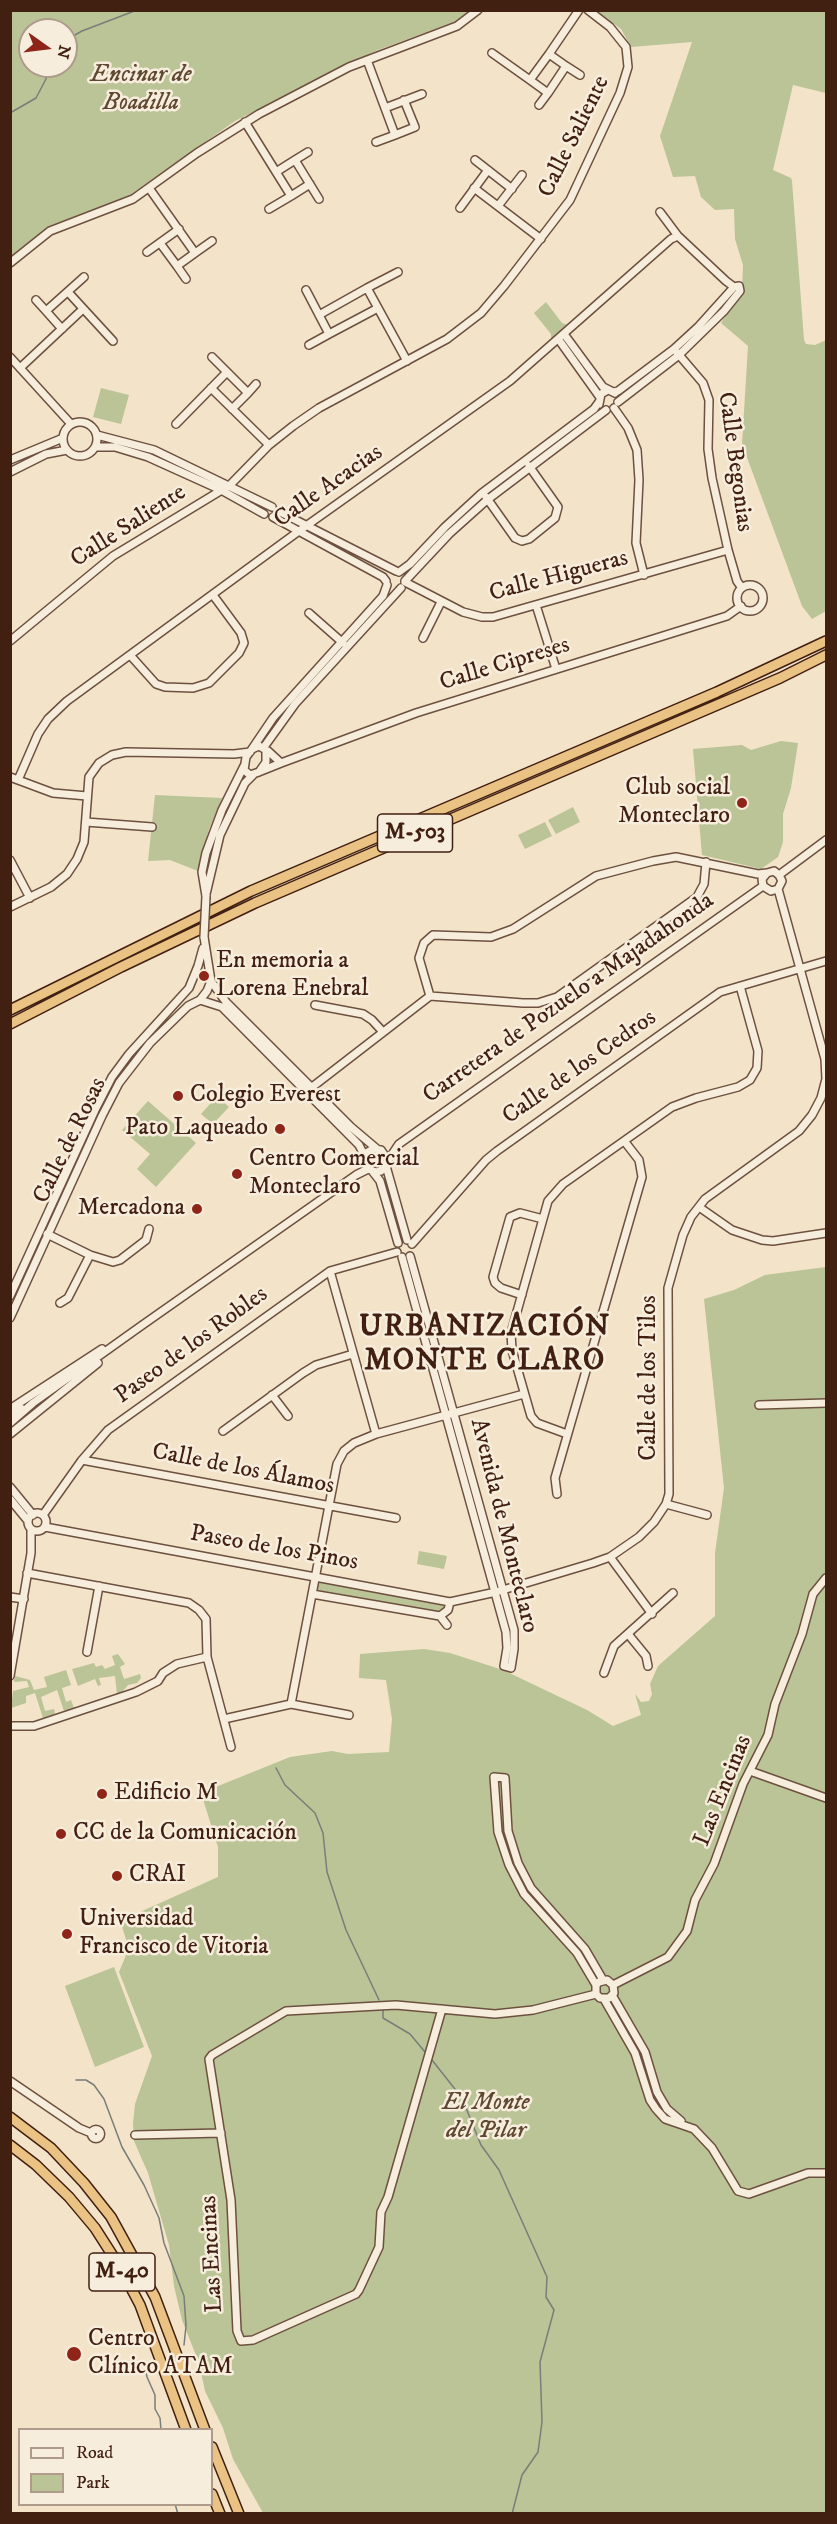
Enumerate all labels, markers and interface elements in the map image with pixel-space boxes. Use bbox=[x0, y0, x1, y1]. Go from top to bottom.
north arrow bbox=[18, 18, 78, 78]
text: N bbox=[52, 43, 75, 61]
park label: Encinar de Boadilla bbox=[91, 62, 191, 118]
street label: Calle Saliente bbox=[533, 71, 617, 203]
street label: Calle Begonias bbox=[710, 390, 758, 534]
street label: Calle Acacias bbox=[269, 439, 389, 535]
street label: Calle Saliente bbox=[66, 479, 192, 575]
street label: Calle Higueras bbox=[487, 545, 631, 609]
street label: Calle Cipreses bbox=[437, 632, 573, 698]
place label: Club social Monteclaro bbox=[618, 775, 730, 831]
marker: Club social Monteclaro bbox=[735, 796, 749, 810]
road number: M-503 bbox=[378, 814, 452, 852]
street label: Carretera de Pozuelo a Majadahonda bbox=[418, 887, 720, 1111]
place label: En memoria a Lorena Enebral bbox=[216, 948, 368, 1004]
marker: En memoria a Lorena Enebral bbox=[197, 969, 211, 983]
street label: Calle de los Cedros bbox=[498, 1004, 662, 1132]
street label: Calle de Rosas bbox=[28, 1073, 114, 1209]
place label: Colegio Everest bbox=[190, 1082, 341, 1110]
marker: Colegio Everest bbox=[171, 1089, 185, 1103]
place label: Pato Laqueado bbox=[125, 1115, 268, 1143]
marker: Pato Laqueado bbox=[273, 1122, 287, 1136]
place label: Centro Comercial Monteclaro bbox=[249, 1146, 419, 1202]
marker: Centro Comercial Monteclaro bbox=[230, 1167, 244, 1181]
place label: Mercadona bbox=[78, 1195, 185, 1223]
marker: Mercadona bbox=[190, 1202, 204, 1216]
street label: Paseo de los Robles bbox=[110, 1281, 274, 1411]
street label: Calle de los Tilos bbox=[636, 1295, 664, 1461]
district label: URBANIZACIÓN MONTE CLARO bbox=[359, 1311, 611, 1382]
street label: Avenida de Monteclaro bbox=[462, 1416, 544, 1636]
street label: Calle de los Álamos bbox=[149, 1438, 337, 1502]
street label: Paseo de los Pinos bbox=[188, 1520, 360, 1578]
street label: Las Encinas bbox=[689, 1731, 759, 1851]
place label: Edificio M bbox=[114, 1780, 218, 1808]
marker: Edificio M bbox=[95, 1787, 109, 1801]
place label: CC de la Comunicación bbox=[73, 1820, 297, 1848]
marker: CC de la Comunicación bbox=[54, 1827, 68, 1841]
place label: CRAI bbox=[129, 1862, 186, 1890]
marker: CRAI bbox=[110, 1869, 124, 1883]
place label: Universidad Francisco de Vitoria bbox=[79, 1906, 269, 1962]
marker: Universidad Francisco de Vitoria bbox=[60, 1927, 74, 1941]
park label: El Monte del Pilar bbox=[442, 2090, 530, 2146]
street label: Las Encinas bbox=[196, 2195, 230, 2313]
road number: M-40 bbox=[89, 2253, 155, 2291]
place label: Centro Clínico ATAM bbox=[88, 2326, 233, 2382]
marker: Centro Clínico ATAM bbox=[65, 2345, 83, 2363]
legend bbox=[18, 2428, 213, 2506]
text: Road bbox=[76, 2442, 113, 2464]
text: Park bbox=[76, 2472, 110, 2494]

